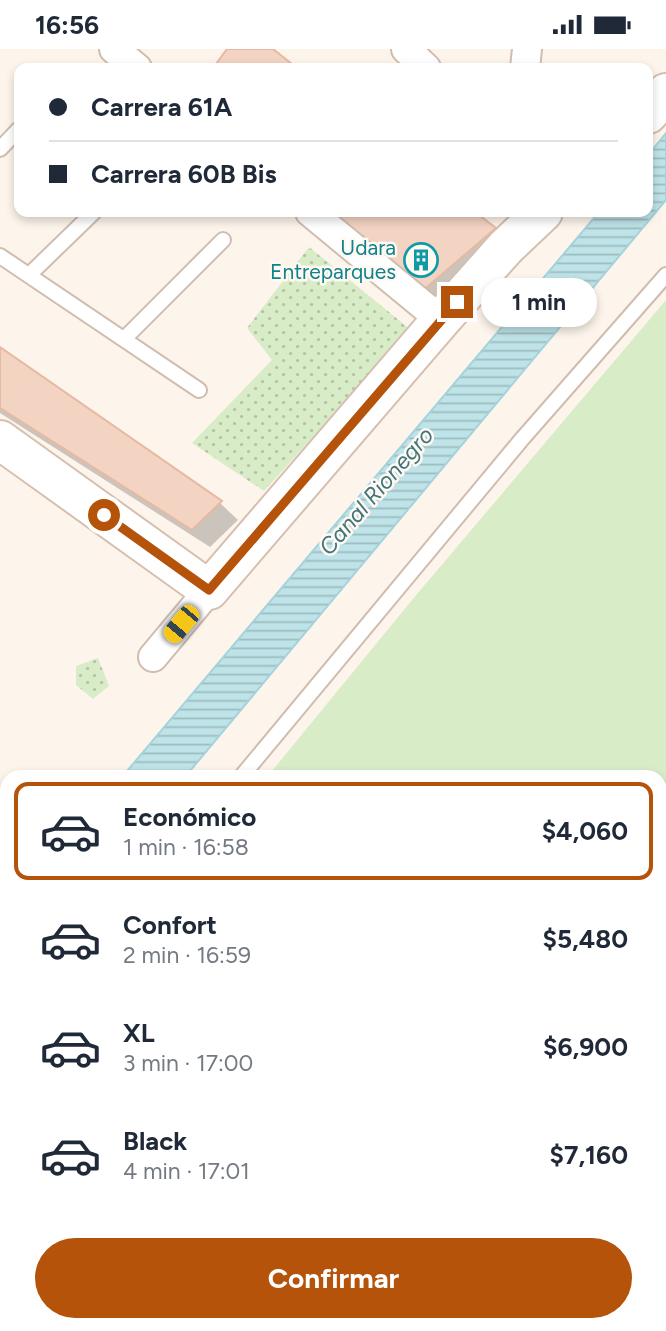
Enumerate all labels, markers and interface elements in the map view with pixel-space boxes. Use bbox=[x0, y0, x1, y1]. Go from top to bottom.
text: 16:56 bbox=[35, 9, 99, 41]
text: Carrera 61A bbox=[91, 91, 232, 123]
text: Carrera 60B Bis bbox=[91, 158, 277, 190]
place label: Udara Entreparques bbox=[270, 235, 396, 284]
building icon: Udara Entreparques bbox=[402, 241, 440, 279]
callout: 1 min bbox=[482, 278, 597, 327]
route end bbox=[441, 286, 473, 318]
text: 1 min bbox=[512, 288, 566, 316]
water label: Canal Rionegro bbox=[313, 421, 439, 561]
route start bbox=[88, 499, 120, 531]
car bbox=[160, 601, 203, 647]
icon: car bbox=[39, 800, 102, 863]
text: Económico bbox=[123, 801, 256, 833]
text: $4,060 bbox=[542, 815, 628, 847]
text: 1 min · 16:58 bbox=[123, 833, 249, 861]
icon: car bbox=[39, 908, 102, 971]
text: Confort bbox=[123, 909, 217, 941]
text: $5,480 bbox=[543, 923, 628, 955]
text: 2 min · 16:59 bbox=[123, 941, 251, 969]
icon: car bbox=[39, 1016, 102, 1079]
text: XL bbox=[123, 1017, 155, 1049]
text: $6,900 bbox=[543, 1031, 628, 1063]
text: 3 min · 17:00 bbox=[123, 1049, 253, 1077]
icon: car bbox=[39, 1124, 102, 1187]
text: Black bbox=[123, 1125, 187, 1157]
text: $7,160 bbox=[550, 1139, 628, 1171]
text: 4 min · 17:01 bbox=[123, 1157, 250, 1185]
button: Confirmar bbox=[35, 1238, 632, 1318]

